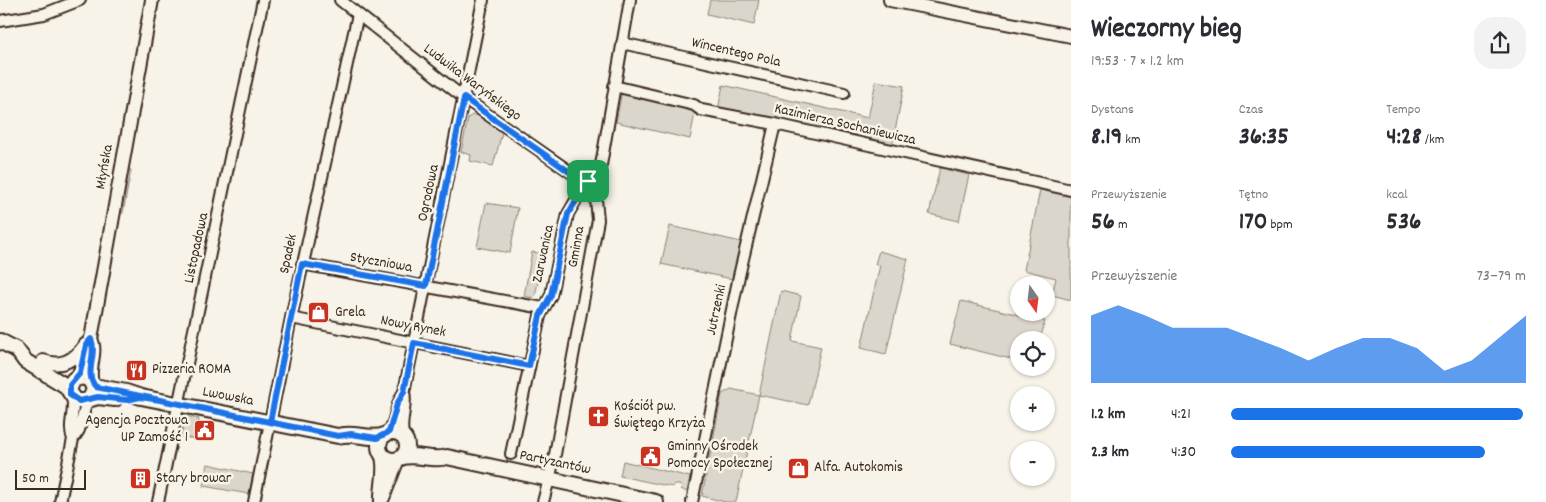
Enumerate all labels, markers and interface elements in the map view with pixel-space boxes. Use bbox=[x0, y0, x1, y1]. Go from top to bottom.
text: Wieczorny bieg bbox=[1091, 11, 1242, 51]
button: share bbox=[1474, 17, 1526, 69]
street label: Wincentego Pola bbox=[689, 32, 784, 74]
street label: Ludwika Waryńskiego bbox=[418, 39, 526, 127]
text: 19:53 · 7 × 1.2 km bbox=[1091, 50, 1184, 73]
street label: Kazimierza Sochaniewicza bbox=[772, 98, 919, 152]
text: Dystans bbox=[1091, 100, 1134, 120]
text: Czas bbox=[1239, 100, 1263, 120]
text: Tempo bbox=[1386, 100, 1420, 120]
text: 8.19 bbox=[1091, 120, 1122, 156]
text: 36:35 bbox=[1239, 120, 1289, 156]
text: 4:28 bbox=[1386, 120, 1422, 156]
text: km bbox=[1122, 130, 1141, 150]
text: /km bbox=[1422, 130, 1444, 150]
street label: Młyńska bbox=[90, 142, 120, 191]
pin bbox=[567, 160, 609, 202]
street label: Ogrodowa bbox=[412, 161, 446, 224]
icon: arrive bbox=[574, 167, 602, 195]
text: Przewyższenie bbox=[1091, 185, 1167, 205]
text: Tętno bbox=[1239, 185, 1268, 205]
text: kcal bbox=[1386, 185, 1408, 205]
text: 56 bbox=[1091, 205, 1115, 241]
text: 170 bbox=[1239, 205, 1267, 241]
text: 536 bbox=[1386, 205, 1421, 241]
street label: Listopadowa bbox=[179, 210, 215, 285]
text: m bbox=[1115, 215, 1128, 235]
text: bpm bbox=[1267, 215, 1293, 235]
street label: Zarwanica bbox=[527, 222, 561, 285]
street label: Gminna bbox=[563, 224, 592, 269]
street label: Spadek bbox=[274, 232, 304, 276]
street label: Styczniowa bbox=[348, 247, 415, 279]
text: Przewyższenie bbox=[1091, 265, 1177, 288]
text: 73–79 m bbox=[1477, 265, 1526, 288]
north arrow bbox=[1010, 276, 1055, 321]
map controls bbox=[1010, 276, 1055, 486]
street label: Jutrzenki bbox=[701, 282, 733, 337]
shop icon: Grela bbox=[307, 301, 331, 325]
place label: Grela bbox=[335, 302, 366, 324]
street label: Nowy Rynek bbox=[378, 310, 448, 344]
button: locate bbox=[1010, 331, 1055, 376]
restaurant icon: Pizzeria ROMA bbox=[124, 358, 148, 382]
place label: Pizzeria ROMA bbox=[152, 359, 231, 381]
street label: Lwowska bbox=[201, 381, 256, 413]
button: + bbox=[1010, 386, 1055, 431]
place label: Kościół pw. Świętego Krzyża bbox=[614, 396, 706, 435]
text: 1.2 km bbox=[1091, 403, 1125, 426]
text: 4:21 bbox=[1171, 403, 1191, 426]
church icon: Kościół pw. Świętego Krzyża bbox=[586, 404, 610, 428]
place label: Agencja Pocztowa UP Zamość 1 bbox=[85, 410, 189, 449]
public building icon: Agencja Pocztowa UP Zamość 1 bbox=[192, 418, 216, 442]
place label: Gminny Ośrodek Pomocy Społecznej bbox=[667, 436, 773, 475]
button: − bbox=[1010, 441, 1055, 486]
text: 2.3 km bbox=[1091, 441, 1129, 464]
text: 4:30 bbox=[1171, 441, 1196, 464]
public building icon: Gminny Ośrodek Pomocy Społecznej bbox=[639, 444, 663, 468]
street label: Partyzantów bbox=[517, 445, 593, 481]
shop icon: Alfa. Autokomis bbox=[786, 456, 810, 480]
place label: Alfa. Autokomis bbox=[814, 457, 903, 479]
scale bar bbox=[15, 467, 86, 490]
building icon: Stary browar bbox=[128, 467, 152, 491]
place label: Stary browar bbox=[156, 468, 232, 490]
text: 50 m bbox=[22, 469, 49, 489]

